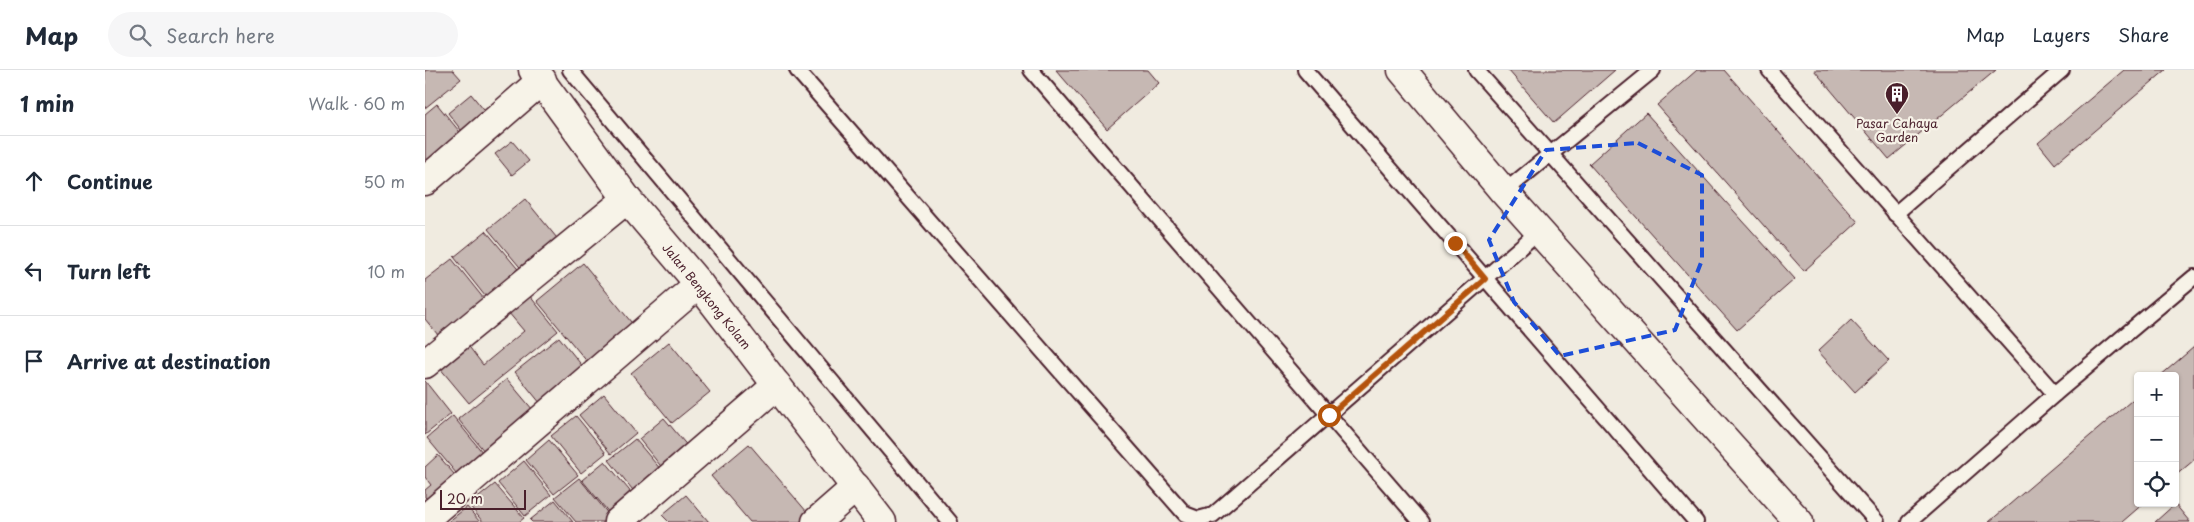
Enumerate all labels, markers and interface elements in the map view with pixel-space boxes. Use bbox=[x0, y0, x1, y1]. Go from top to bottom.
search box bbox=[108, 12, 458, 57]
text: Map bbox=[25, 17, 78, 53]
icon: search bbox=[126, 21, 154, 49]
text: Search here bbox=[166, 21, 275, 49]
text: Map bbox=[1966, 21, 2005, 48]
text: Layers bbox=[2033, 21, 2090, 48]
text: Share bbox=[2118, 21, 2169, 48]
building icon: Pasar Cahaya Garden bbox=[1884, 81, 1910, 115]
text: 1 min bbox=[20, 87, 74, 119]
text: Walk · 60 m bbox=[308, 91, 405, 115]
place label: Pasar Cahaya Garden bbox=[1856, 114, 1938, 146]
icon: ahead bbox=[20, 167, 48, 195]
text: Continue bbox=[67, 167, 153, 195]
text: 50 m bbox=[364, 169, 405, 193]
route end bbox=[1444, 232, 1467, 255]
street label: Jalan Bengkong Kolam bbox=[658, 239, 756, 353]
icon: left bbox=[20, 257, 48, 285]
text: Turn left bbox=[67, 257, 151, 285]
text: 10 m bbox=[368, 259, 405, 283]
icon: arrive bbox=[20, 347, 48, 375]
text: Arrive at destination bbox=[67, 347, 271, 375]
map controls bbox=[2134, 372, 2179, 507]
button: + bbox=[2134, 372, 2179, 417]
route start bbox=[1318, 404, 1341, 427]
button: − bbox=[2134, 417, 2179, 462]
button: locate bbox=[2134, 462, 2179, 507]
scale bar bbox=[440, 487, 526, 510]
text: 20 m bbox=[447, 488, 483, 509]

